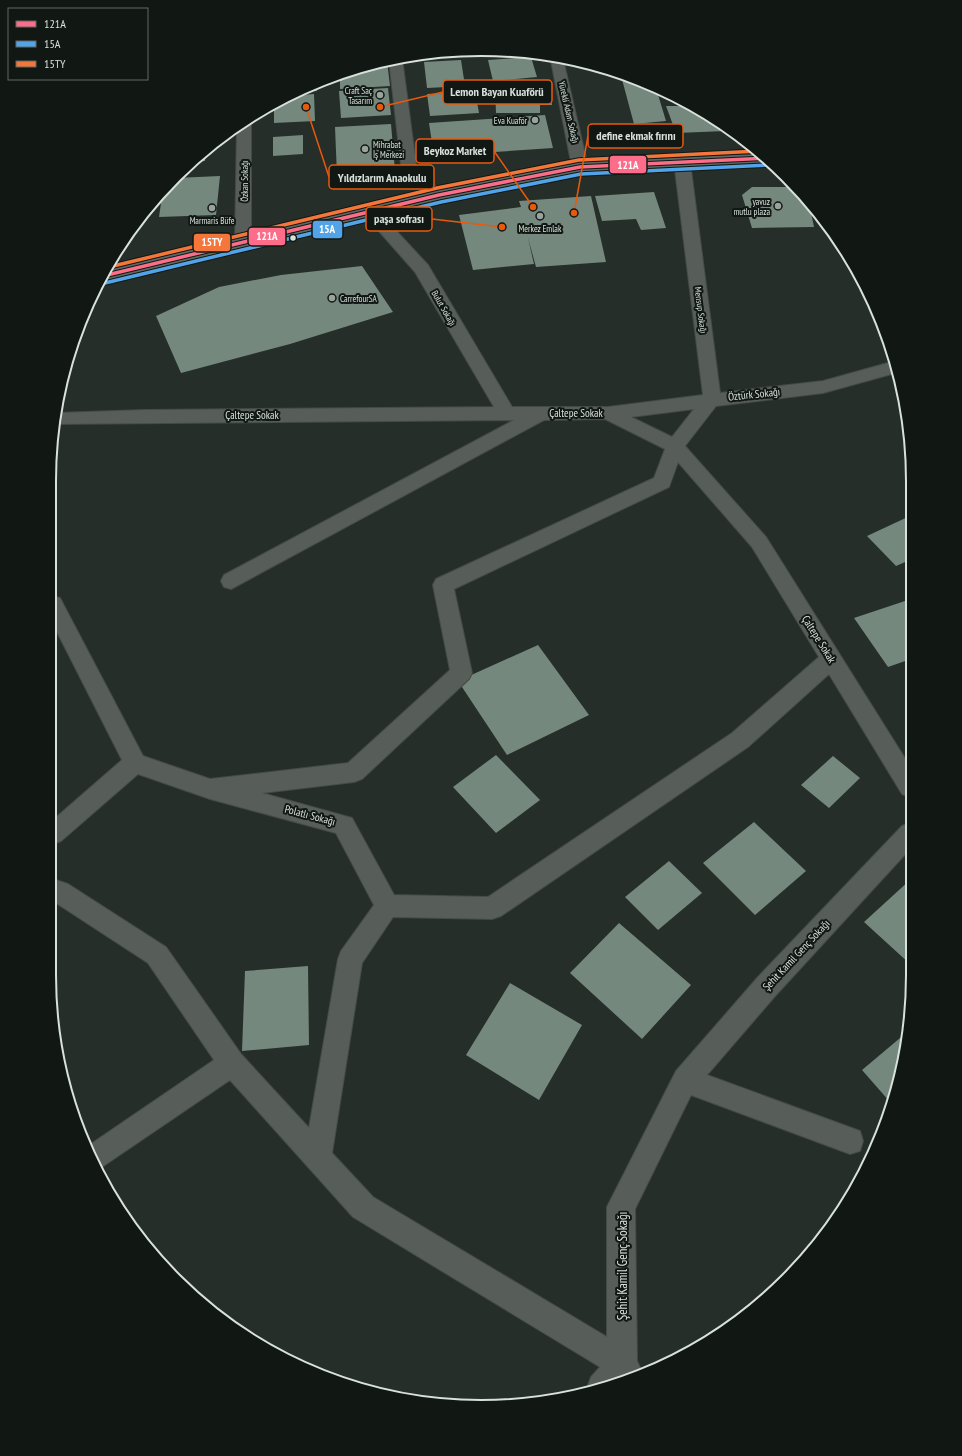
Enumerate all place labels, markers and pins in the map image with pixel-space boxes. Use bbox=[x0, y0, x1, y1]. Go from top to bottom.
callout: Lemon Bayan Kuaförü bbox=[443, 80, 552, 104]
place label: Craft Saç Tasarım bbox=[345, 85, 373, 106]
marker: Craft Saç Tasarım bbox=[375, 90, 385, 100]
place label: Eva Kuaför bbox=[494, 115, 528, 126]
marker: Eva Kuaför bbox=[530, 115, 540, 125]
callout: define ekmak fırını bbox=[588, 124, 683, 148]
place label: Mihrabat İş Merkezi bbox=[373, 139, 404, 160]
callout: Beykoz Market bbox=[416, 139, 494, 163]
marker: Mihrabat İş Merkezi bbox=[360, 144, 370, 154]
callout: Yıldızlarım Anaokulu bbox=[329, 165, 434, 189]
place label: yavuz mutlu plaza bbox=[733, 196, 770, 217]
marker: yavuz mutlu plaza bbox=[773, 201, 783, 211]
marker: Marmaris Büfe bbox=[207, 203, 217, 213]
callout: paşa sofrası bbox=[366, 207, 432, 231]
marker: Merkez Emlak bbox=[535, 211, 545, 221]
place label: Marmaris Büfe bbox=[190, 215, 235, 226]
place label: Merkez Emlak bbox=[519, 223, 562, 234]
unlabelled marker bbox=[288, 233, 298, 243]
marker: CarrefourSA bbox=[327, 293, 337, 303]
place label: CarrefourSA bbox=[340, 293, 378, 304]

